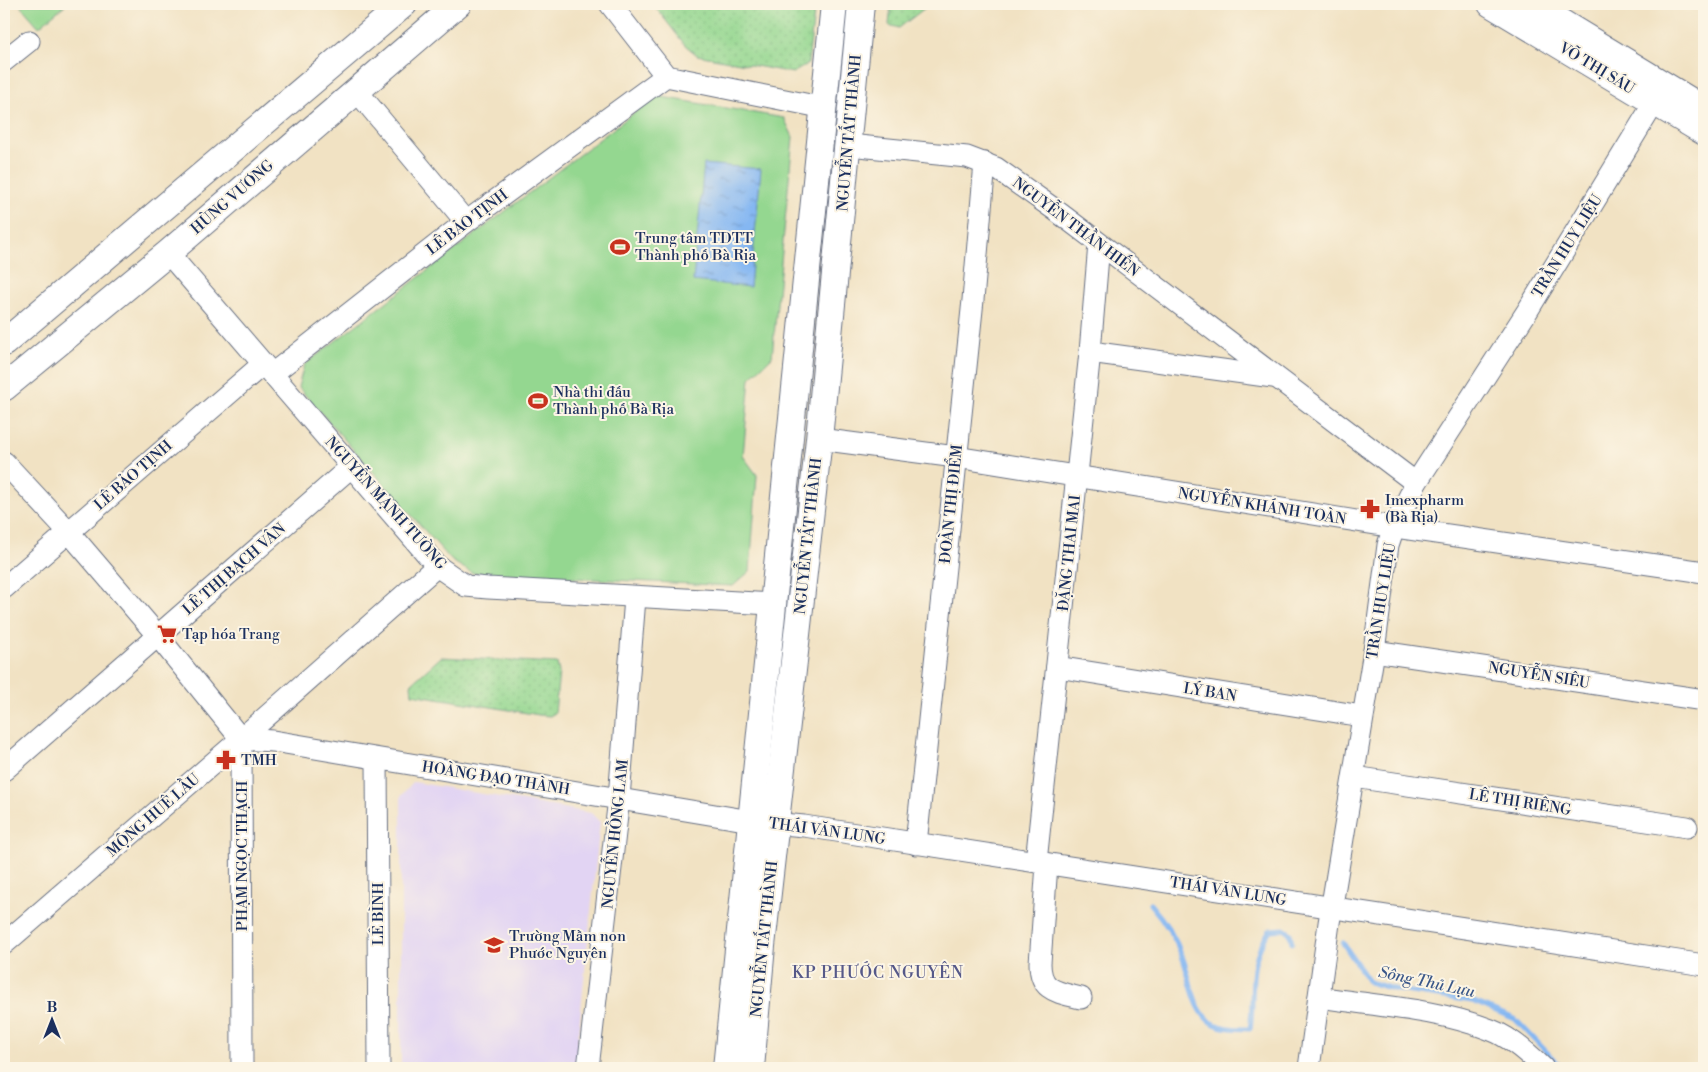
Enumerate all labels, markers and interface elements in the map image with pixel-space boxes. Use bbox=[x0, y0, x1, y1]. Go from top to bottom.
street label: VÕ THỊ SÁU bbox=[1555, 37, 1639, 98]
street label: NGUYỄN TẤT THÀNH bbox=[830, 54, 866, 212]
street label: HÙNG VƯƠNG bbox=[186, 156, 278, 238]
street label: NGUYỄN THẦN HIẾN bbox=[1009, 171, 1145, 281]
street label: LÊ BẢO TỊNH bbox=[422, 185, 512, 259]
street label: TRẦN HUY LIỆU bbox=[1526, 190, 1607, 301]
place label: Trung tâm TDTT Thành phố Bà Rịa bbox=[635, 229, 756, 265]
sports icon: Trung tâm TDTT Thành phố Bà Rịa bbox=[609, 236, 631, 258]
place label: Nhà thi đấu Thành phố Bà Rịa bbox=[553, 383, 674, 419]
sports icon: Nhà thi đấu Thành phố Bà Rịa bbox=[527, 390, 549, 412]
street label: NGUYỄN MẠNH TƯỜNG bbox=[321, 431, 453, 574]
street label: LÊ BẢO TỊNH bbox=[90, 436, 176, 514]
street label: ĐOÀN THỊ ĐIỂM bbox=[933, 443, 967, 564]
street label: NGUYỄN TẤT THÀNH bbox=[788, 457, 826, 615]
street label: NGUYỄN KHÁNH TOÀN bbox=[1176, 481, 1348, 529]
place label: Imexpharm (Bà Rịa) bbox=[1385, 491, 1464, 527]
street label: ĐẶNG THAI MAI bbox=[1053, 493, 1085, 612]
pharmacy icon: Imexpharm (Bà Rịa) bbox=[1359, 498, 1381, 520]
street label: LÊ THỊ BẠCH VÂN bbox=[178, 519, 290, 619]
street label: TRẦN HUY LIỆU bbox=[1360, 541, 1400, 661]
supermarket icon: Tạp hóa Trang bbox=[156, 623, 178, 645]
place label: Tạp hóa Trang bbox=[182, 625, 280, 644]
street label: NGUYỄN SIÊU bbox=[1487, 655, 1592, 693]
street label: LÝ BAN bbox=[1182, 678, 1238, 706]
pharmacy icon: TMH bbox=[215, 749, 237, 771]
place label: TMH bbox=[241, 751, 277, 770]
street label: HOÀNG ĐẠO THÀNH bbox=[421, 756, 571, 800]
street label: NGUYỄN HỒNG LAM bbox=[595, 757, 633, 910]
street label: MỘNG HUÊ LẦU bbox=[101, 767, 204, 861]
street label: PHẠM NGỌC THẠCH bbox=[233, 781, 252, 931]
street label: LÊ THỊ RIÊNG bbox=[1467, 784, 1573, 820]
street label: THÁI VĂN LUNG bbox=[767, 813, 887, 849]
street label: NGUYỄN TẤT THÀNH bbox=[744, 860, 782, 1018]
street label: THÁI VĂN LUNG bbox=[1168, 872, 1288, 910]
street label: LÊ BÌNH bbox=[368, 883, 388, 945]
place label: Trường Mầm non Phước Nguyên bbox=[509, 927, 626, 963]
school or university icon: Trường Mầm non Phước Nguyên bbox=[483, 934, 505, 956]
district label: KP PHƯỚC NGUYÊN bbox=[792, 961, 964, 983]
water label: Sông Thủ Lựu bbox=[1377, 962, 1478, 1002]
north arrow bbox=[28, 994, 78, 1044]
text: B bbox=[47, 999, 57, 1017]

